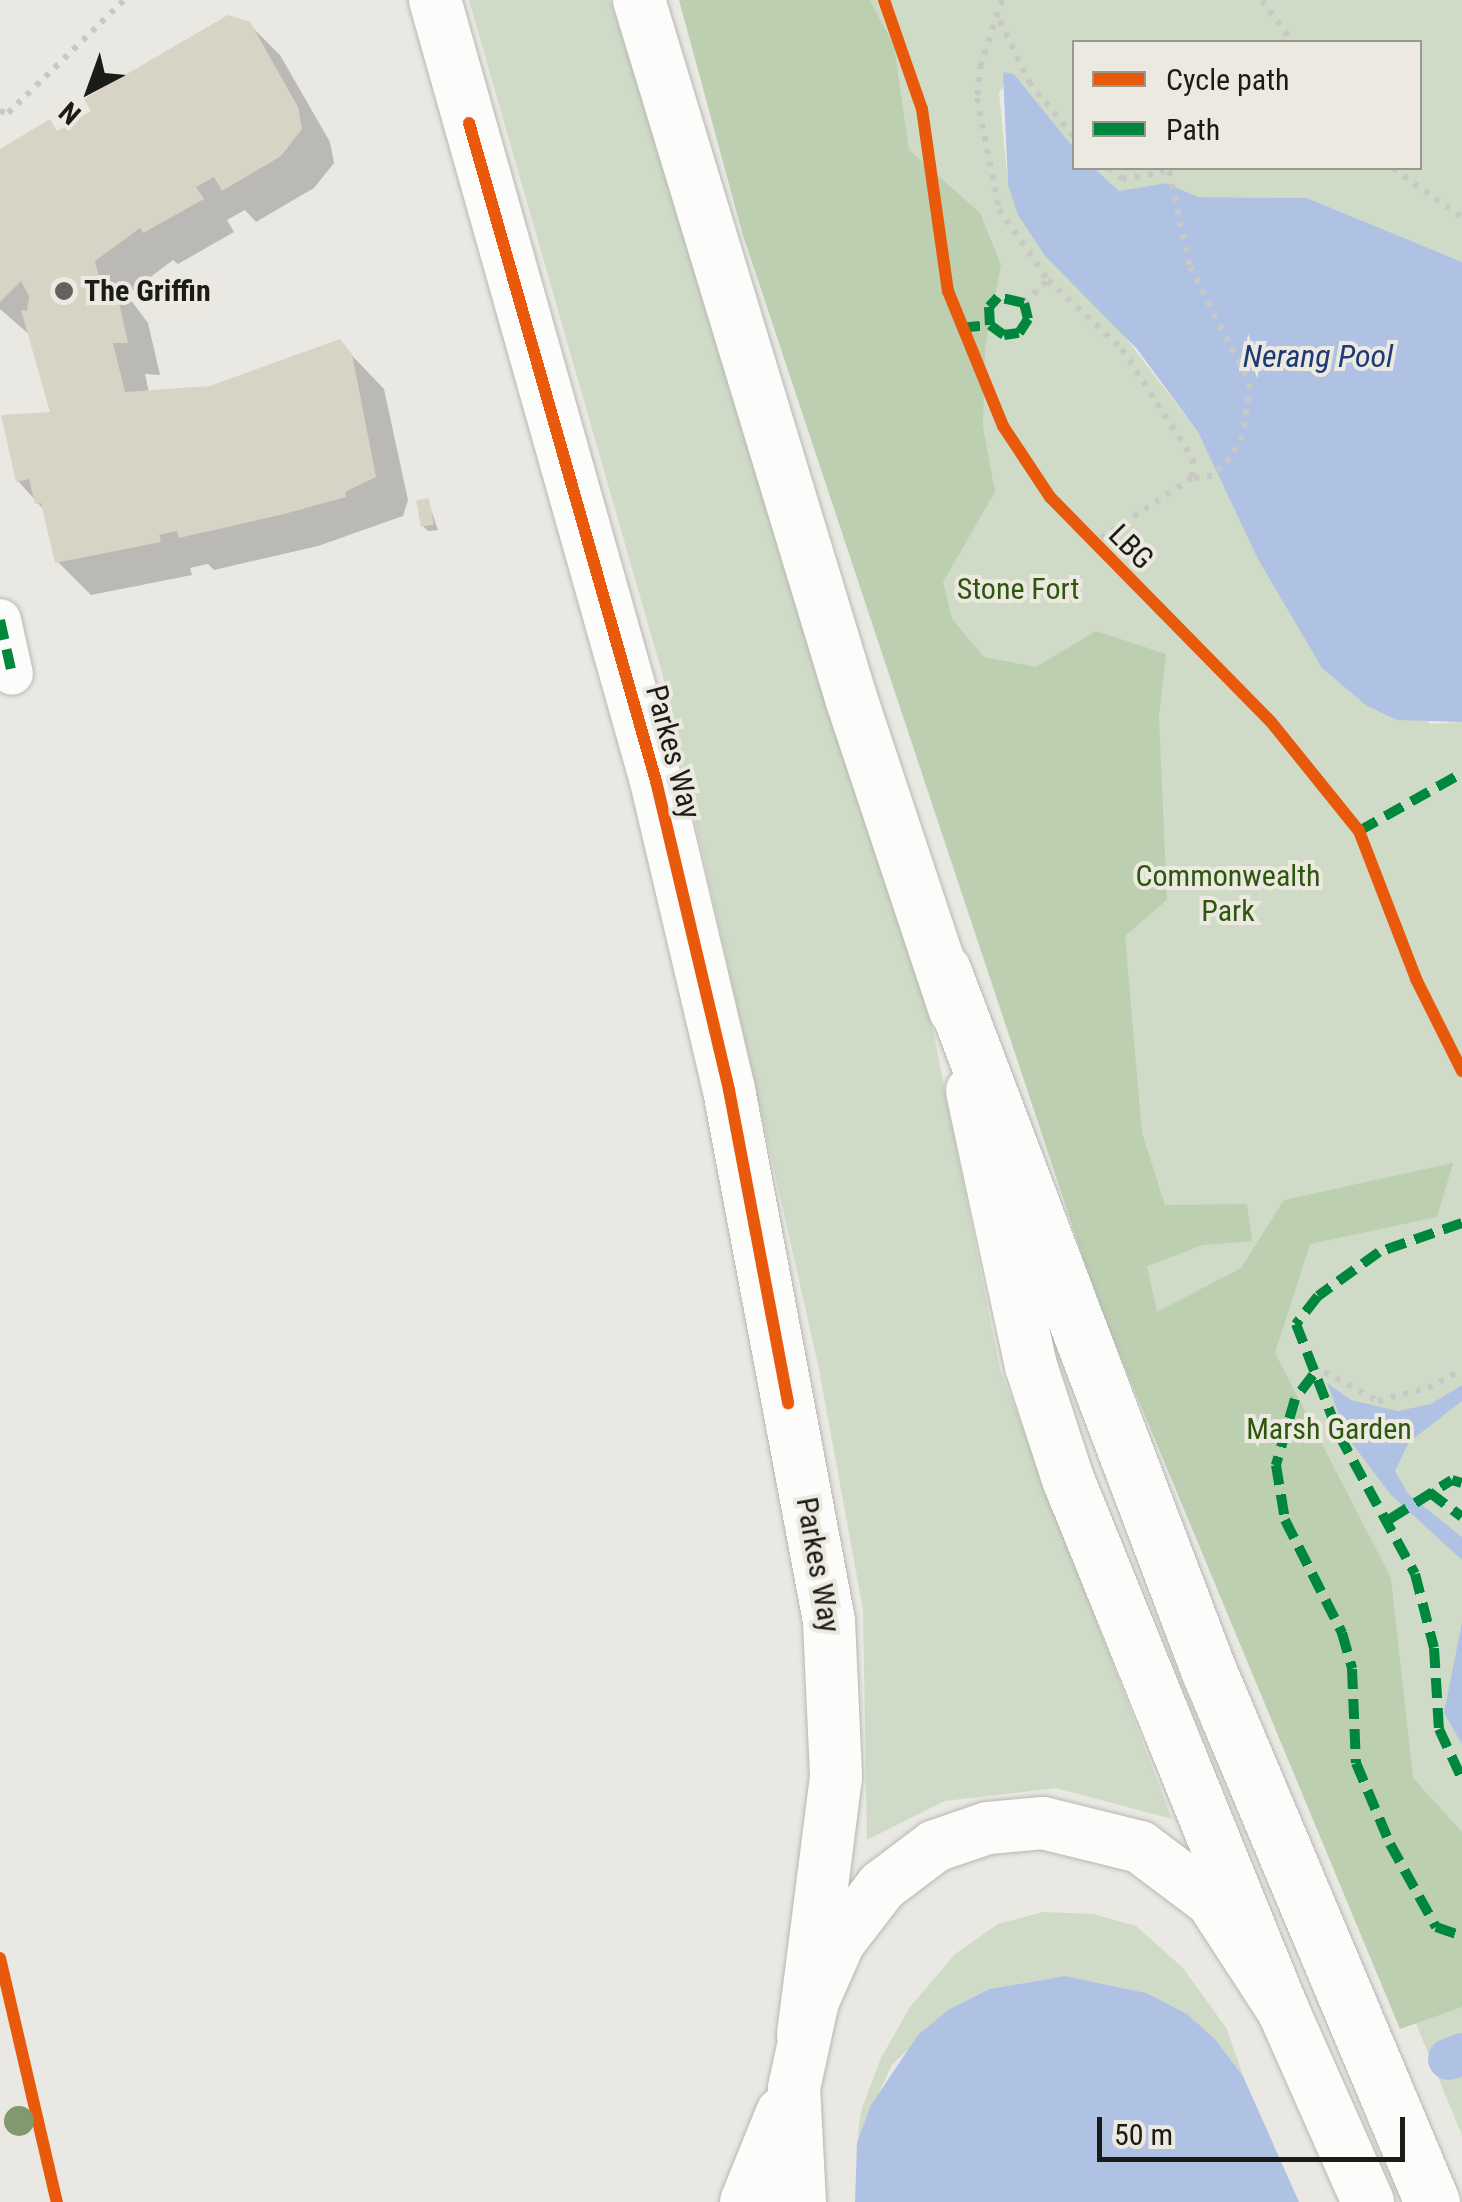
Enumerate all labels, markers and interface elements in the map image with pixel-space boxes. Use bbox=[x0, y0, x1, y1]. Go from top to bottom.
north arrow bbox=[40, 40, 140, 140]
legend bbox=[1072, 40, 1422, 170]
text: Cycle path bbox=[1166, 62, 1290, 97]
text: N bbox=[53, 95, 87, 131]
text: Path bbox=[1166, 112, 1220, 147]
place label: The Griffin bbox=[84, 273, 211, 309]
marker: The Griffin bbox=[53, 280, 75, 302]
water label: Nerang Pool bbox=[1243, 337, 1393, 375]
street label: LBG bbox=[1101, 517, 1161, 577]
park label: Stone Fort bbox=[957, 571, 1079, 607]
street label: Parkes Way bbox=[638, 681, 708, 823]
park label: Commonwealth Park bbox=[1135, 858, 1321, 928]
park label: Marsh Garden bbox=[1246, 1411, 1412, 1447]
street label: Parkes Way bbox=[788, 1494, 848, 1636]
scale bar bbox=[1102, 2097, 1410, 2159]
text: 50 m bbox=[1114, 2117, 1173, 2152]

